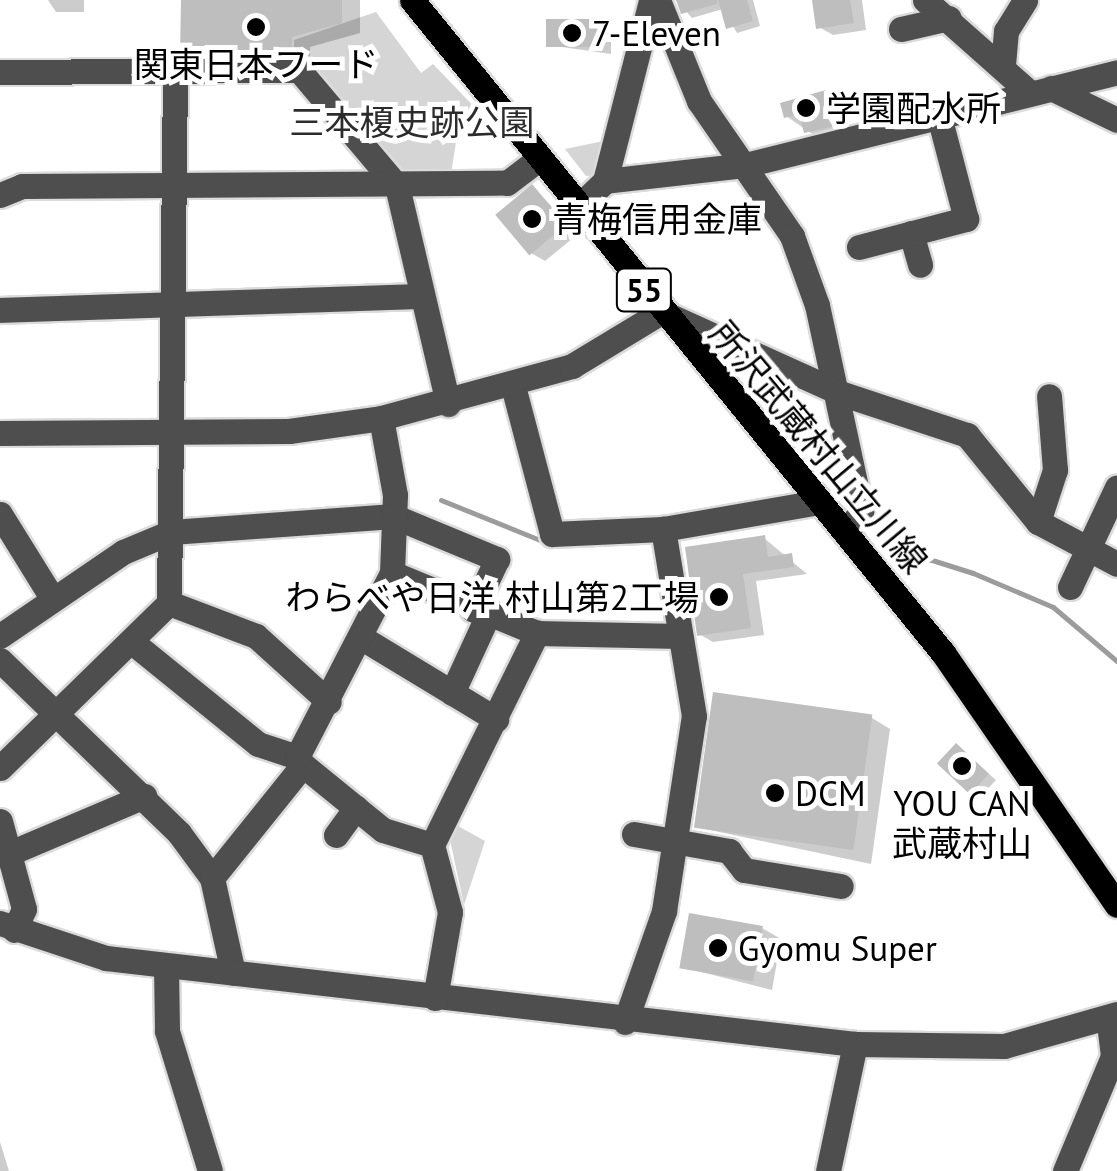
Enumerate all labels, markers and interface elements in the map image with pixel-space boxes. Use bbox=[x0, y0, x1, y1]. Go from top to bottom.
place label: 7-Eleven bbox=[592, 12, 721, 54]
marker: 関東日本フード bbox=[245, 16, 267, 38]
marker: 7-Eleven bbox=[561, 22, 583, 44]
place label: 関東日本フード bbox=[134, 43, 378, 85]
place label: 学園配水所 bbox=[826, 87, 1001, 129]
marker: 学園配水所 bbox=[795, 97, 817, 119]
park label: 三本榎史跡公園 bbox=[290, 101, 534, 143]
place label: 青梅信用金庫 bbox=[552, 198, 762, 240]
marker: 青梅信用金庫 bbox=[521, 208, 543, 230]
road number: 55 bbox=[614, 263, 674, 317]
street label: 所沢武蔵村山立川線 bbox=[702, 313, 936, 581]
place label: わらべや日洋 村山第2工場 bbox=[286, 576, 699, 618]
marker: わらべや日洋 村山第2工場 bbox=[708, 586, 730, 608]
marker: YOU CAN 武蔵村山 bbox=[951, 755, 973, 777]
place label: DCM bbox=[795, 772, 866, 814]
marker: DCM bbox=[764, 782, 786, 804]
place label: YOU CAN 武蔵村山 bbox=[892, 782, 1032, 864]
place label: Gyomu Super bbox=[738, 927, 937, 969]
marker: Gyomu Super bbox=[707, 937, 729, 959]

